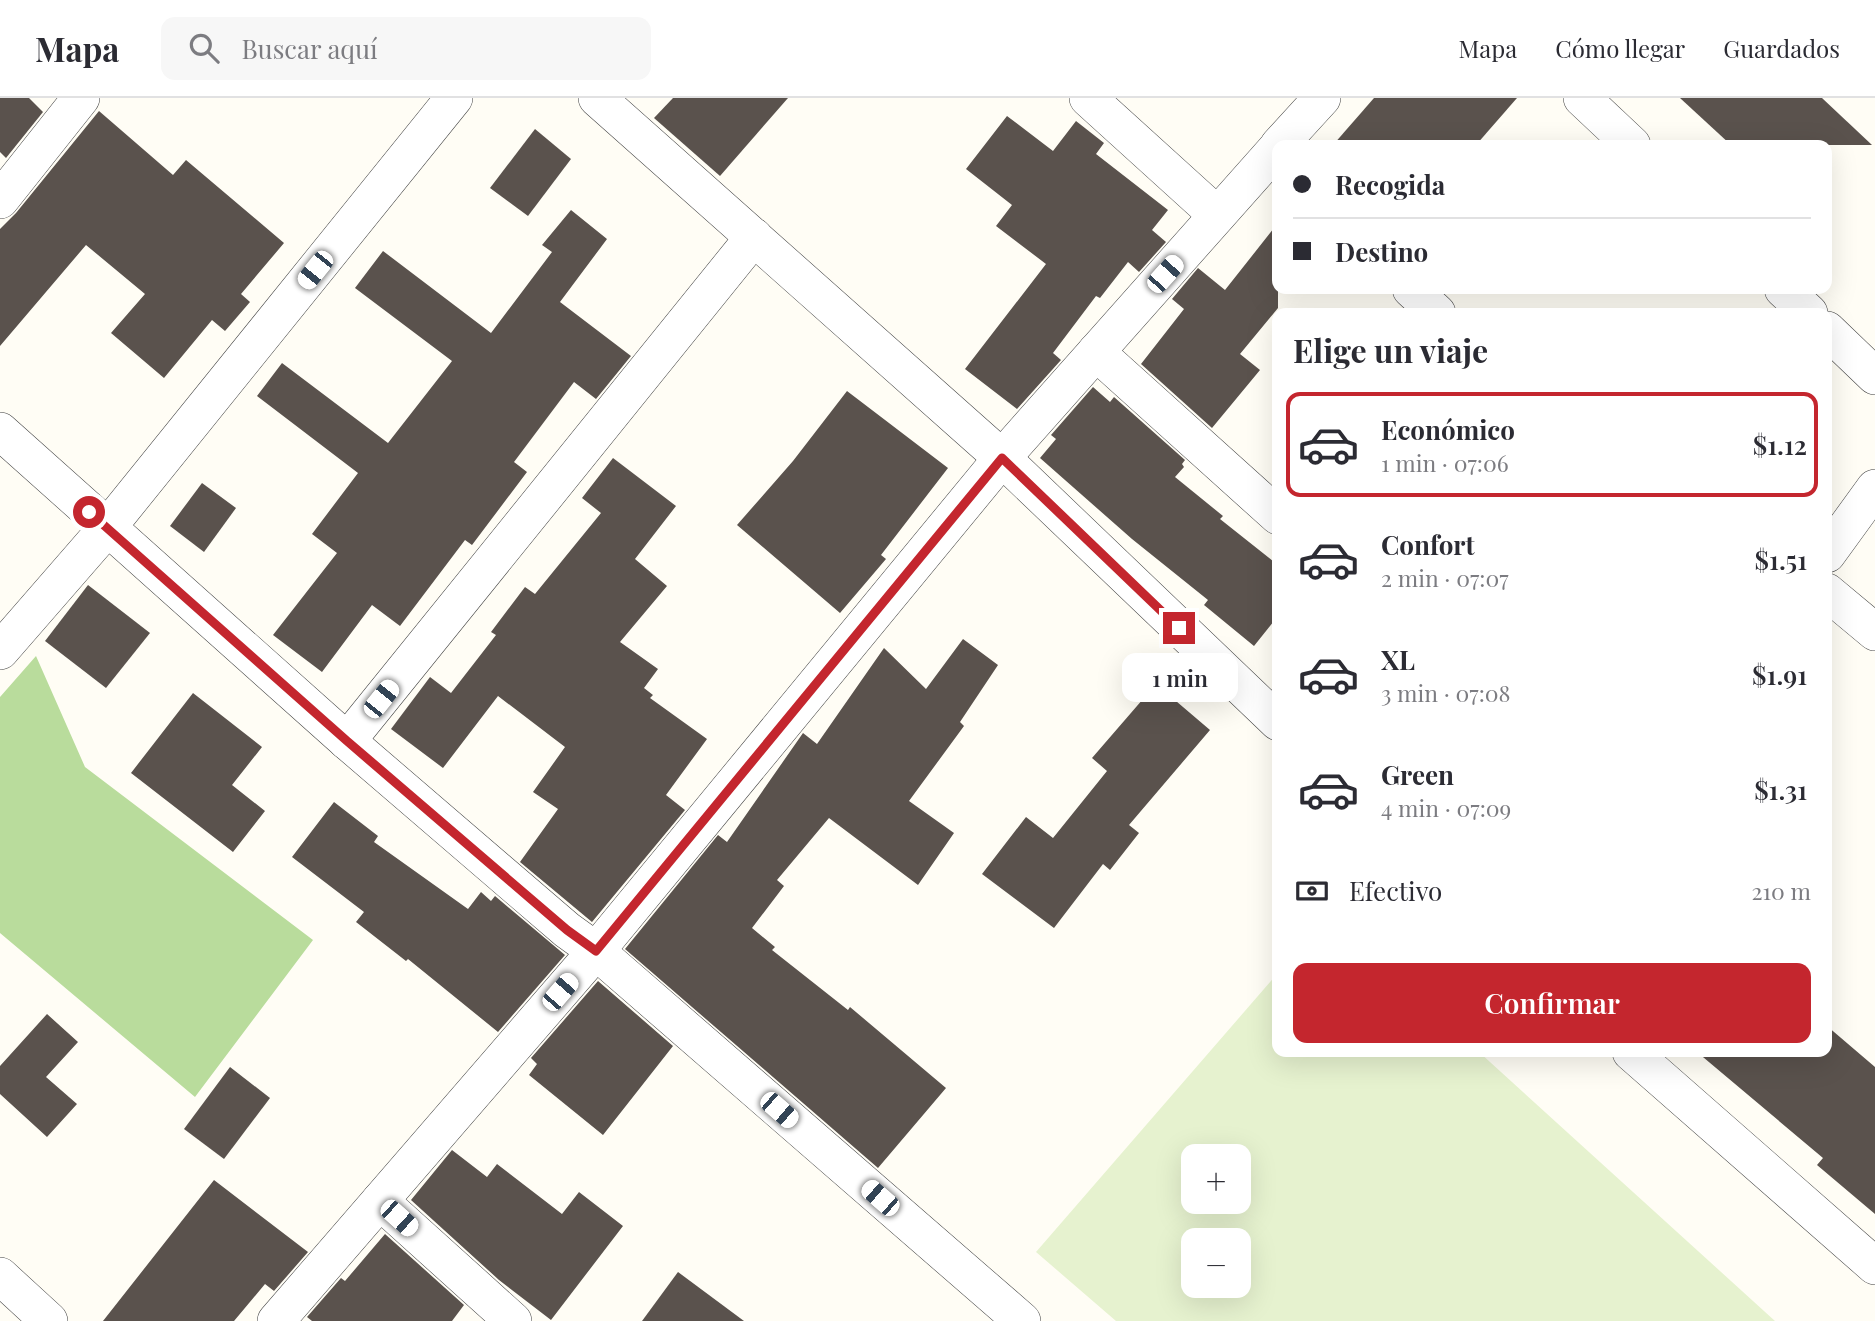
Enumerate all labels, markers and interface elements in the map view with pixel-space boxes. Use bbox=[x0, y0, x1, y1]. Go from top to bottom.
search box bbox=[161, 17, 651, 80]
text: Mapa bbox=[35, 26, 119, 70]
icon: search bbox=[185, 29, 223, 67]
text: Buscar aquí bbox=[241, 31, 378, 66]
text: Mapa bbox=[1459, 32, 1517, 64]
text: Cómo llegar bbox=[1555, 32, 1685, 64]
text: Guardados bbox=[1723, 32, 1840, 64]
text: Recogida bbox=[1335, 167, 1445, 202]
text: Destino bbox=[1335, 234, 1428, 269]
car bbox=[294, 247, 337, 293]
car bbox=[1144, 251, 1187, 297]
text: Elige un viaje bbox=[1293, 328, 1488, 371]
text: Económico bbox=[1381, 412, 1515, 447]
icon: car bbox=[1297, 413, 1360, 476]
text: $1.12 bbox=[1753, 427, 1807, 462]
text: 1 min · 07:06 bbox=[1381, 447, 1509, 478]
route start bbox=[73, 496, 105, 528]
text: Confort bbox=[1381, 527, 1475, 562]
icon: car bbox=[1297, 528, 1360, 591]
text: $1.51 bbox=[1755, 542, 1807, 577]
text: 2 min · 07:07 bbox=[1381, 562, 1509, 593]
route end bbox=[1163, 612, 1195, 644]
text: XL bbox=[1381, 642, 1415, 677]
icon: car bbox=[1297, 643, 1360, 706]
callout: 1 min bbox=[1121, 652, 1237, 702]
text: $1.91 bbox=[1752, 657, 1807, 692]
text: 1 min bbox=[1152, 662, 1208, 693]
car bbox=[360, 676, 403, 722]
text: 3 min · 07:08 bbox=[1381, 677, 1511, 708]
text: Green bbox=[1381, 757, 1454, 792]
icon: car bbox=[1297, 758, 1360, 821]
text: $1.31 bbox=[1754, 772, 1807, 807]
text: 4 min · 07:09 bbox=[1381, 792, 1511, 823]
icon: cash bbox=[1293, 872, 1331, 910]
text: Efectivo bbox=[1349, 873, 1442, 908]
text: 210 m bbox=[1752, 875, 1811, 906]
button: Confirmar bbox=[1293, 963, 1811, 1043]
car bbox=[539, 969, 582, 1015]
car bbox=[757, 1088, 802, 1132]
map controls bbox=[1181, 1144, 1251, 1298]
button: + bbox=[1181, 1144, 1251, 1214]
car bbox=[858, 1176, 903, 1220]
car bbox=[377, 1196, 422, 1240]
button: − bbox=[1181, 1228, 1251, 1298]

